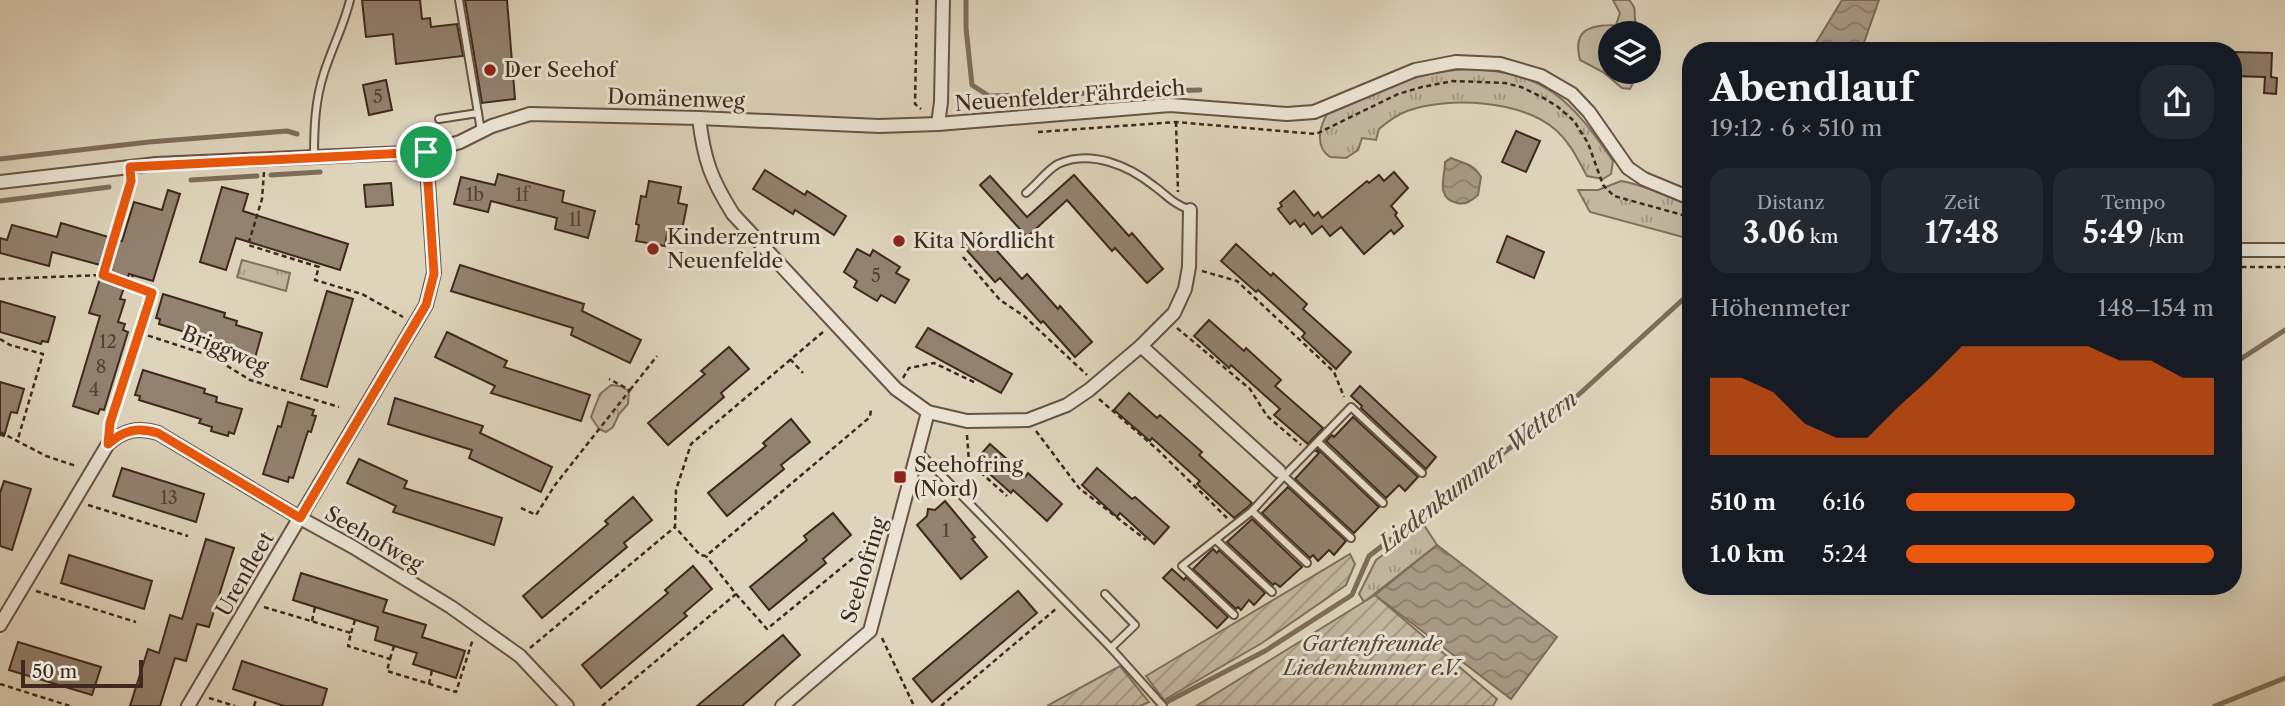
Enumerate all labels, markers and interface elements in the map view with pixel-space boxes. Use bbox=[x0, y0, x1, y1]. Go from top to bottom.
map controls bbox=[1598, 21, 1661, 84]
button: layers bbox=[1598, 21, 1661, 84]
place label: Der Seehof bbox=[504, 57, 619, 82]
marker: Der Seehof bbox=[482, 62, 498, 78]
text: Abendlauf bbox=[1710, 64, 1915, 111]
button: share bbox=[2140, 65, 2214, 139]
street label: Neuenfelder Fährdeich bbox=[954, 75, 1186, 116]
street label: Domänenweg bbox=[607, 84, 746, 113]
house number: 5 bbox=[373, 86, 383, 108]
text: 19:12 · 6 × 510 m bbox=[1710, 114, 1882, 142]
pin bbox=[396, 122, 456, 182]
icon: arrive bbox=[407, 133, 445, 171]
house number: 1b bbox=[466, 184, 484, 206]
house number: 1f bbox=[515, 184, 532, 206]
text: Distanz bbox=[1757, 191, 1825, 214]
text: Zeit bbox=[1944, 191, 1980, 214]
text: Tempo bbox=[2101, 191, 2165, 214]
house number: 1l bbox=[569, 209, 581, 231]
text: 3.06 bbox=[1743, 214, 1805, 251]
text: 17:48 bbox=[1925, 214, 1999, 251]
text: 5:49 bbox=[2082, 214, 2144, 251]
place label: Kinderzentrum Neuenfelde bbox=[667, 224, 821, 273]
text: km bbox=[1805, 225, 1839, 248]
text: /km bbox=[2144, 225, 2184, 248]
place label: Kita Nordlicht bbox=[913, 228, 1055, 253]
marker: Kita Nordlicht bbox=[891, 233, 907, 249]
marker: Kinderzentrum Neuenfelde bbox=[645, 241, 661, 257]
house number: 5 bbox=[871, 265, 881, 287]
text: Höhenmeter bbox=[1710, 294, 1850, 322]
text: 148–154 m bbox=[2098, 294, 2214, 322]
street label: Briggweg bbox=[178, 320, 273, 379]
house number: 12 bbox=[99, 331, 117, 353]
house number: 8 bbox=[96, 356, 106, 378]
house number: 4 bbox=[89, 379, 99, 401]
water label: Liedenkummer Wettern bbox=[1371, 385, 1583, 559]
place label: Seehofring (Nord) bbox=[914, 452, 1024, 501]
marker: Seehofring (Nord) bbox=[892, 469, 908, 485]
house number: 13 bbox=[160, 487, 178, 509]
text: 510 m bbox=[1710, 488, 1776, 516]
text: 6:16 bbox=[1822, 488, 1865, 516]
street label: Seehofweg bbox=[321, 500, 429, 577]
street label: Seehofring bbox=[836, 513, 892, 626]
house number: 1 bbox=[942, 520, 950, 542]
street label: Urenfleet bbox=[210, 527, 279, 620]
text: 1.0 km bbox=[1710, 540, 1785, 568]
text: 5:24 bbox=[1822, 540, 1867, 568]
park label: Gartenfreunde Liedenkummer e.V. bbox=[1281, 631, 1463, 680]
scale bar bbox=[21, 657, 144, 689]
text: 50 m bbox=[32, 660, 77, 683]

